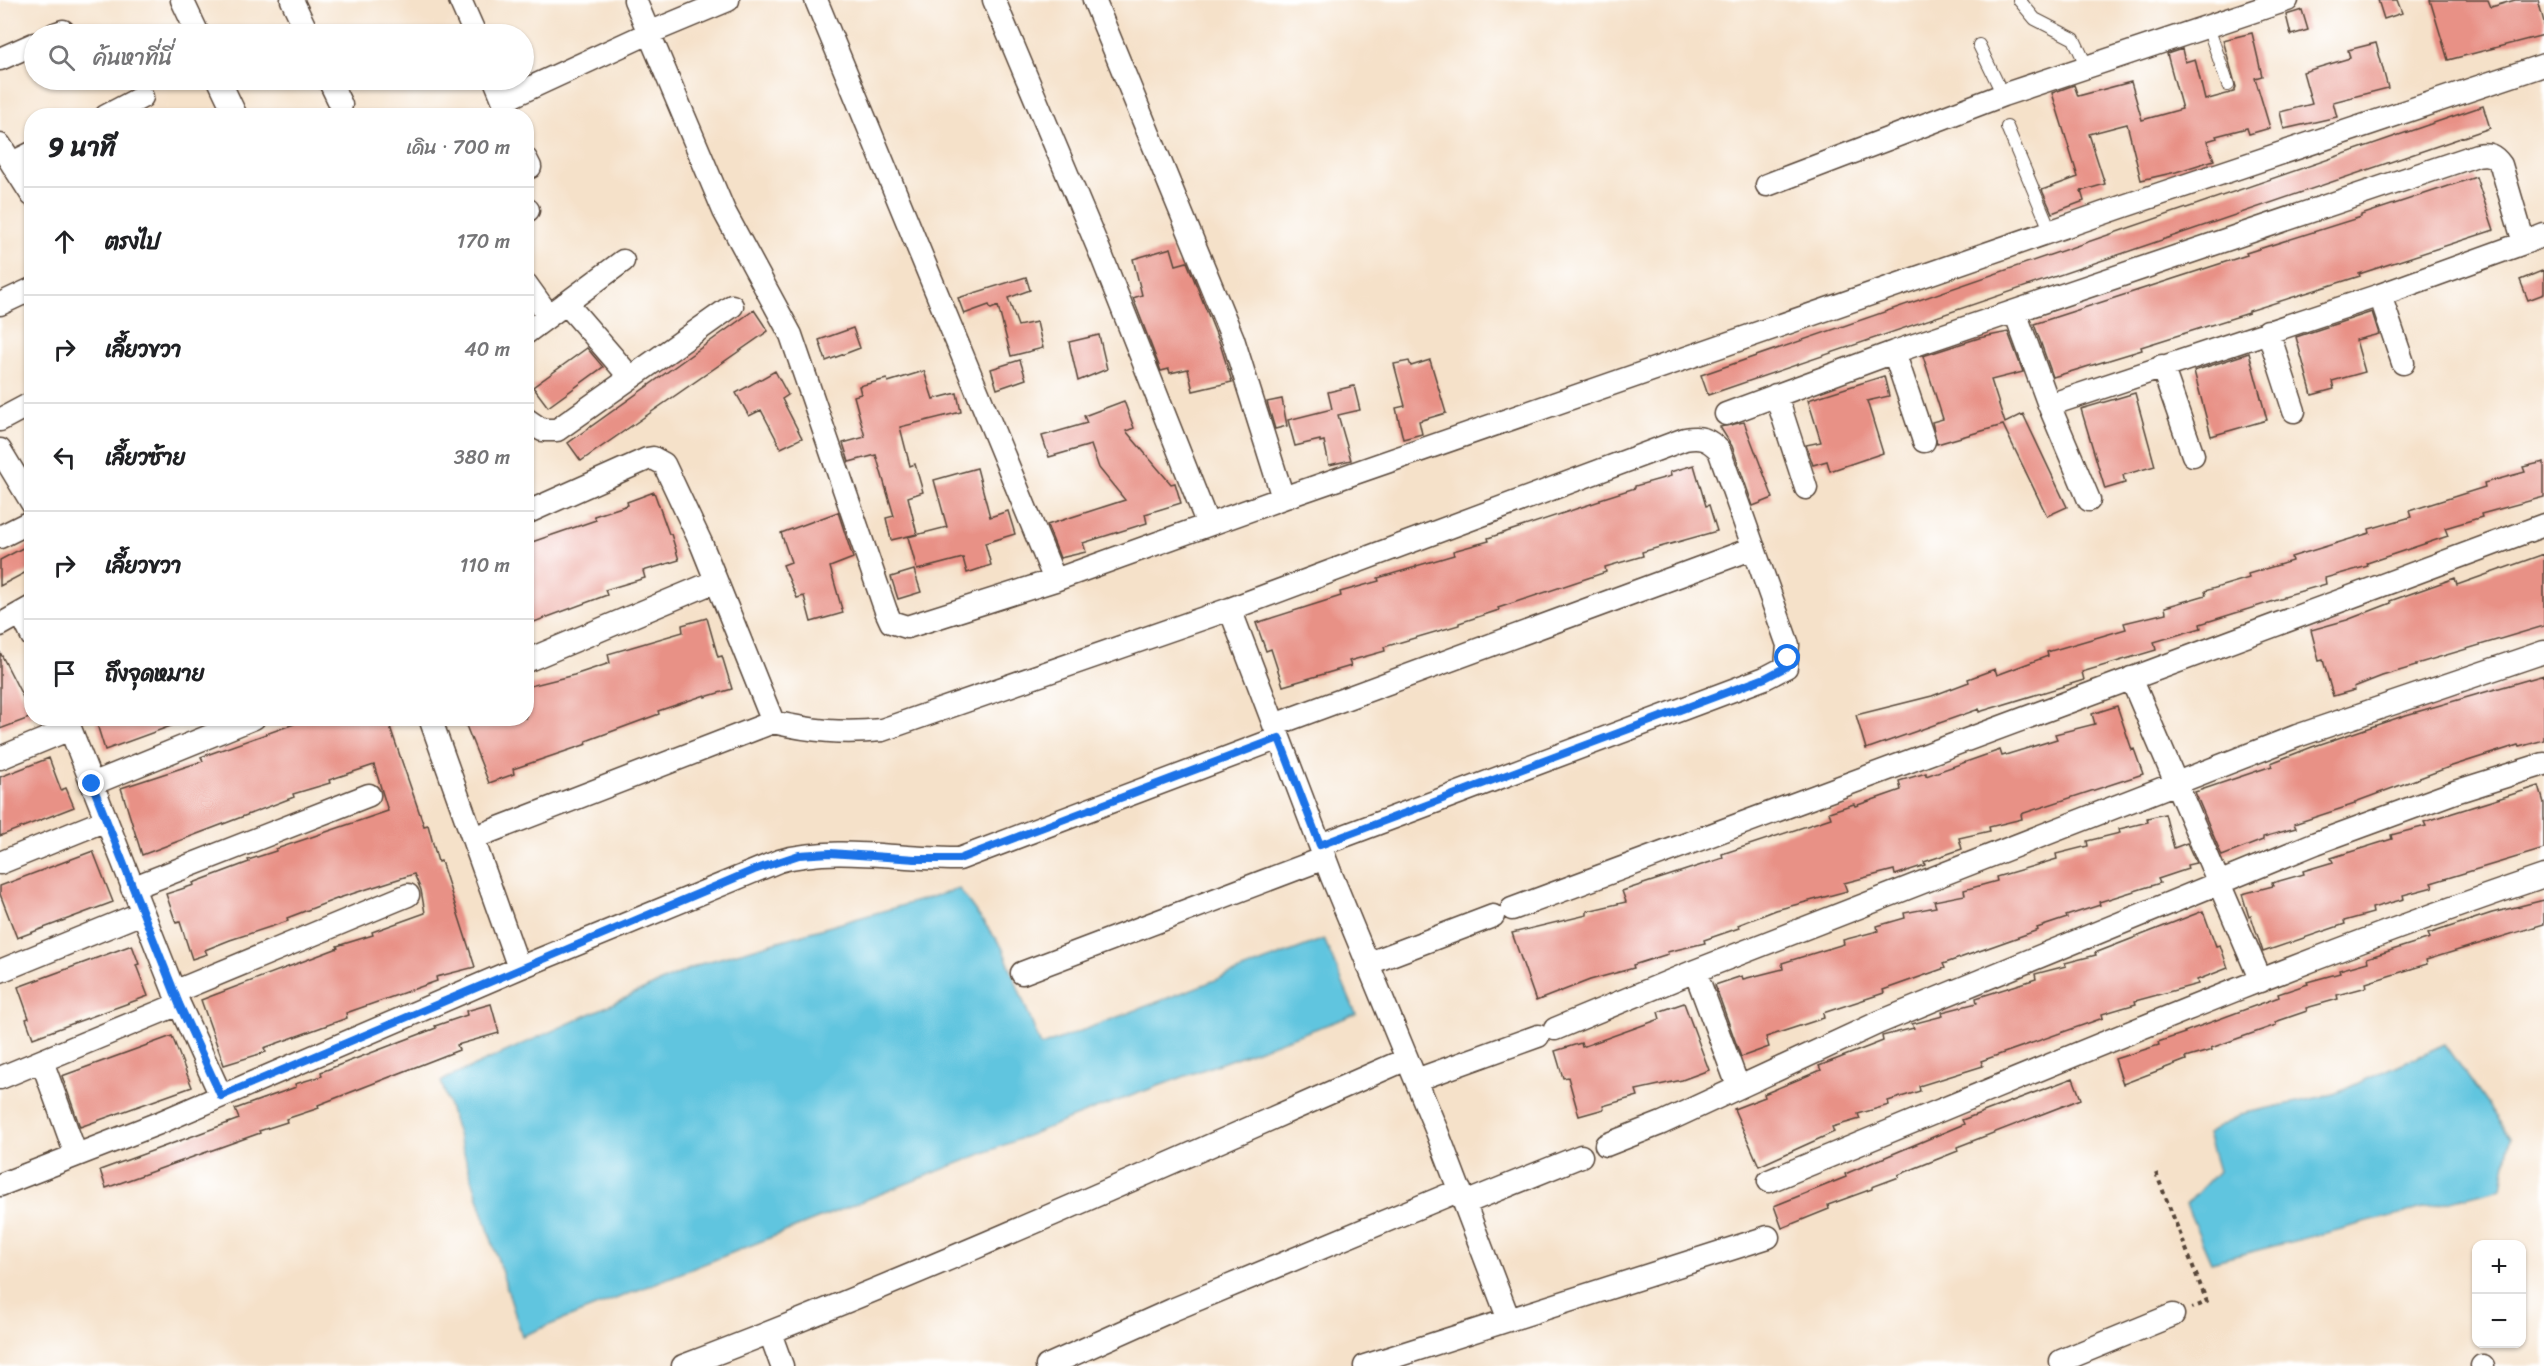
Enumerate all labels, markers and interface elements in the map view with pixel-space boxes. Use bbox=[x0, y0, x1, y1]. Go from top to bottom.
search box bbox=[24, 24, 534, 90]
text: ค้นหาที่นี่ bbox=[93, 38, 173, 77]
icon: search bbox=[45, 41, 78, 74]
text: 9 นาที bbox=[48, 124, 116, 170]
text: เดิน · 700 m bbox=[406, 130, 510, 165]
text: ตรงไป bbox=[105, 222, 160, 261]
text: 170 m bbox=[457, 224, 510, 259]
icon: ahead bbox=[48, 225, 81, 258]
text: เลี้ยวขวา bbox=[105, 330, 181, 369]
text: 40 m bbox=[464, 332, 510, 367]
icon: right bbox=[48, 333, 81, 366]
text: เลี้ยวซ้าย bbox=[105, 438, 185, 477]
text: 380 m bbox=[454, 440, 510, 475]
icon: left bbox=[48, 441, 81, 474]
text: เลี้ยวขวา bbox=[105, 546, 181, 585]
text: 110 m bbox=[460, 548, 510, 583]
icon: right bbox=[48, 549, 81, 582]
route start bbox=[1774, 644, 1800, 670]
text: ถึงจุดหมาย bbox=[105, 654, 204, 693]
icon: arrive bbox=[48, 657, 81, 690]
route end bbox=[78, 770, 104, 796]
map controls bbox=[2472, 1240, 2526, 1348]
button: + bbox=[2472, 1240, 2526, 1294]
button: − bbox=[2472, 1294, 2526, 1348]

